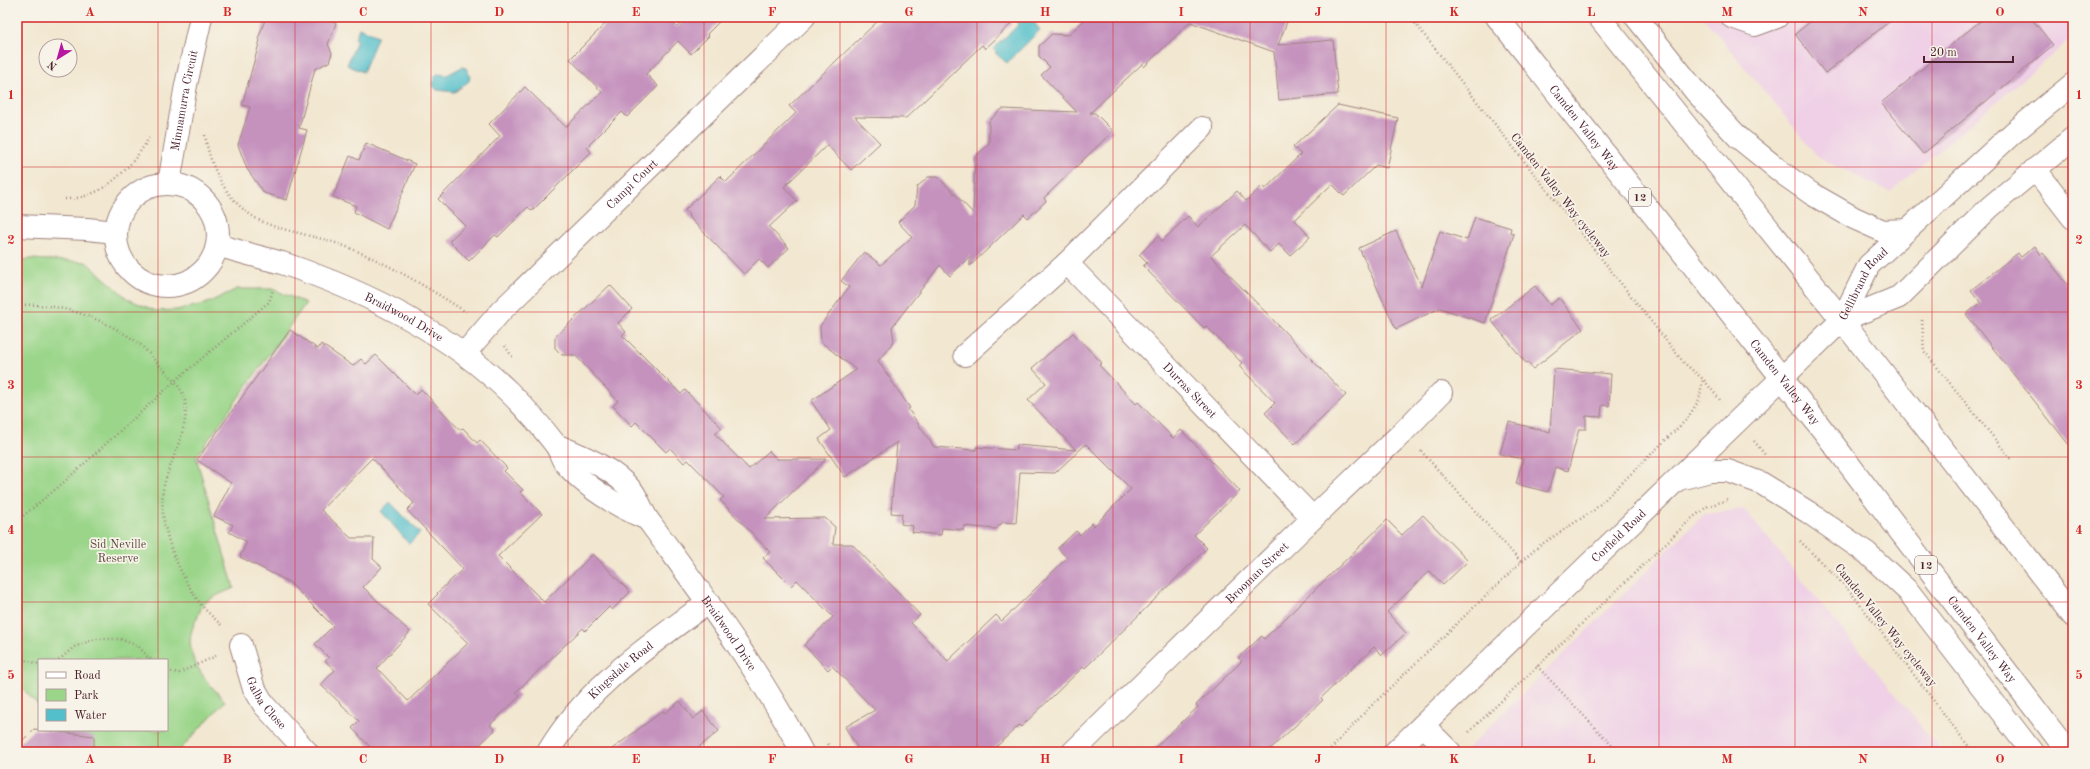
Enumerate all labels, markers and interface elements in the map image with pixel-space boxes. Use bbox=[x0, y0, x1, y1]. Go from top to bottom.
text: A bbox=[85, 6, 95, 19]
text: B bbox=[222, 6, 232, 19]
text: C bbox=[359, 6, 367, 19]
text: D bbox=[494, 6, 504, 19]
text: E bbox=[632, 6, 641, 19]
text: F bbox=[768, 6, 777, 19]
text: G bbox=[904, 6, 914, 19]
text: H bbox=[1040, 6, 1051, 19]
text: I bbox=[1178, 6, 1184, 19]
text: J bbox=[1314, 6, 1322, 19]
text: K bbox=[1449, 6, 1459, 19]
text: L bbox=[1587, 6, 1596, 19]
text: M bbox=[1721, 6, 1733, 19]
text: N bbox=[1858, 6, 1868, 19]
text: O bbox=[1995, 6, 2005, 19]
north arrow bbox=[38, 38, 78, 78]
scale bar bbox=[1924, 38, 2013, 64]
text: 20 m bbox=[1930, 47, 1957, 59]
street label: Minnamurra Circuit bbox=[170, 49, 201, 152]
text: N bbox=[46, 58, 60, 72]
street label: Camden Valley Way bbox=[1546, 83, 1621, 174]
text: 1 bbox=[7, 89, 15, 102]
text: 1 bbox=[2075, 89, 2083, 102]
street label: Camden Valley Way cycleway bbox=[1508, 131, 1613, 261]
street label: Campi Court bbox=[605, 158, 660, 212]
road number: 12 bbox=[1629, 188, 1651, 206]
text: 2 bbox=[7, 234, 15, 247]
text: 2 bbox=[2075, 234, 2083, 247]
street label: Gellibrand Road bbox=[1838, 246, 1891, 323]
street label: Braidwood Drive bbox=[362, 292, 445, 345]
street label: Camden Valley Way bbox=[1747, 338, 1822, 428]
street label: Durras Street bbox=[1160, 361, 1218, 421]
text: 3 bbox=[7, 379, 15, 392]
text: 3 bbox=[2075, 379, 2083, 392]
street label: Corfield Road bbox=[1590, 508, 1649, 565]
text: 4 bbox=[7, 524, 15, 537]
text: 4 bbox=[2075, 524, 2083, 537]
park label: Sid Neville Reserve bbox=[90, 539, 147, 565]
street label: Brooman Street bbox=[1224, 540, 1291, 606]
road number: 12 bbox=[1915, 556, 1937, 574]
street label: Camden Valley Way cycleway bbox=[1832, 562, 1939, 690]
street label: Braidwood Drive bbox=[698, 594, 758, 674]
street label: Camden Valley Way bbox=[1945, 594, 2018, 686]
street label: Kingsdale Road bbox=[587, 640, 656, 702]
legend bbox=[38, 659, 168, 731]
text: 5 bbox=[7, 669, 15, 682]
text: 5 bbox=[2075, 669, 2083, 682]
text: Road bbox=[74, 670, 101, 682]
street label: Galba Close bbox=[244, 676, 288, 732]
text: Park bbox=[74, 690, 99, 702]
text: Water bbox=[74, 710, 107, 722]
text: A bbox=[85, 753, 95, 766]
text: B bbox=[222, 753, 232, 766]
text: C bbox=[359, 753, 367, 766]
text: D bbox=[494, 753, 504, 766]
text: E bbox=[632, 753, 641, 766]
text: F bbox=[768, 753, 777, 766]
text: G bbox=[904, 753, 914, 766]
text: H bbox=[1040, 753, 1051, 766]
text: I bbox=[1178, 753, 1184, 766]
text: J bbox=[1314, 753, 1322, 766]
text: K bbox=[1449, 753, 1459, 766]
text: L bbox=[1587, 753, 1596, 766]
text: M bbox=[1721, 753, 1733, 766]
text: N bbox=[1858, 753, 1868, 766]
text: O bbox=[1995, 753, 2005, 766]

